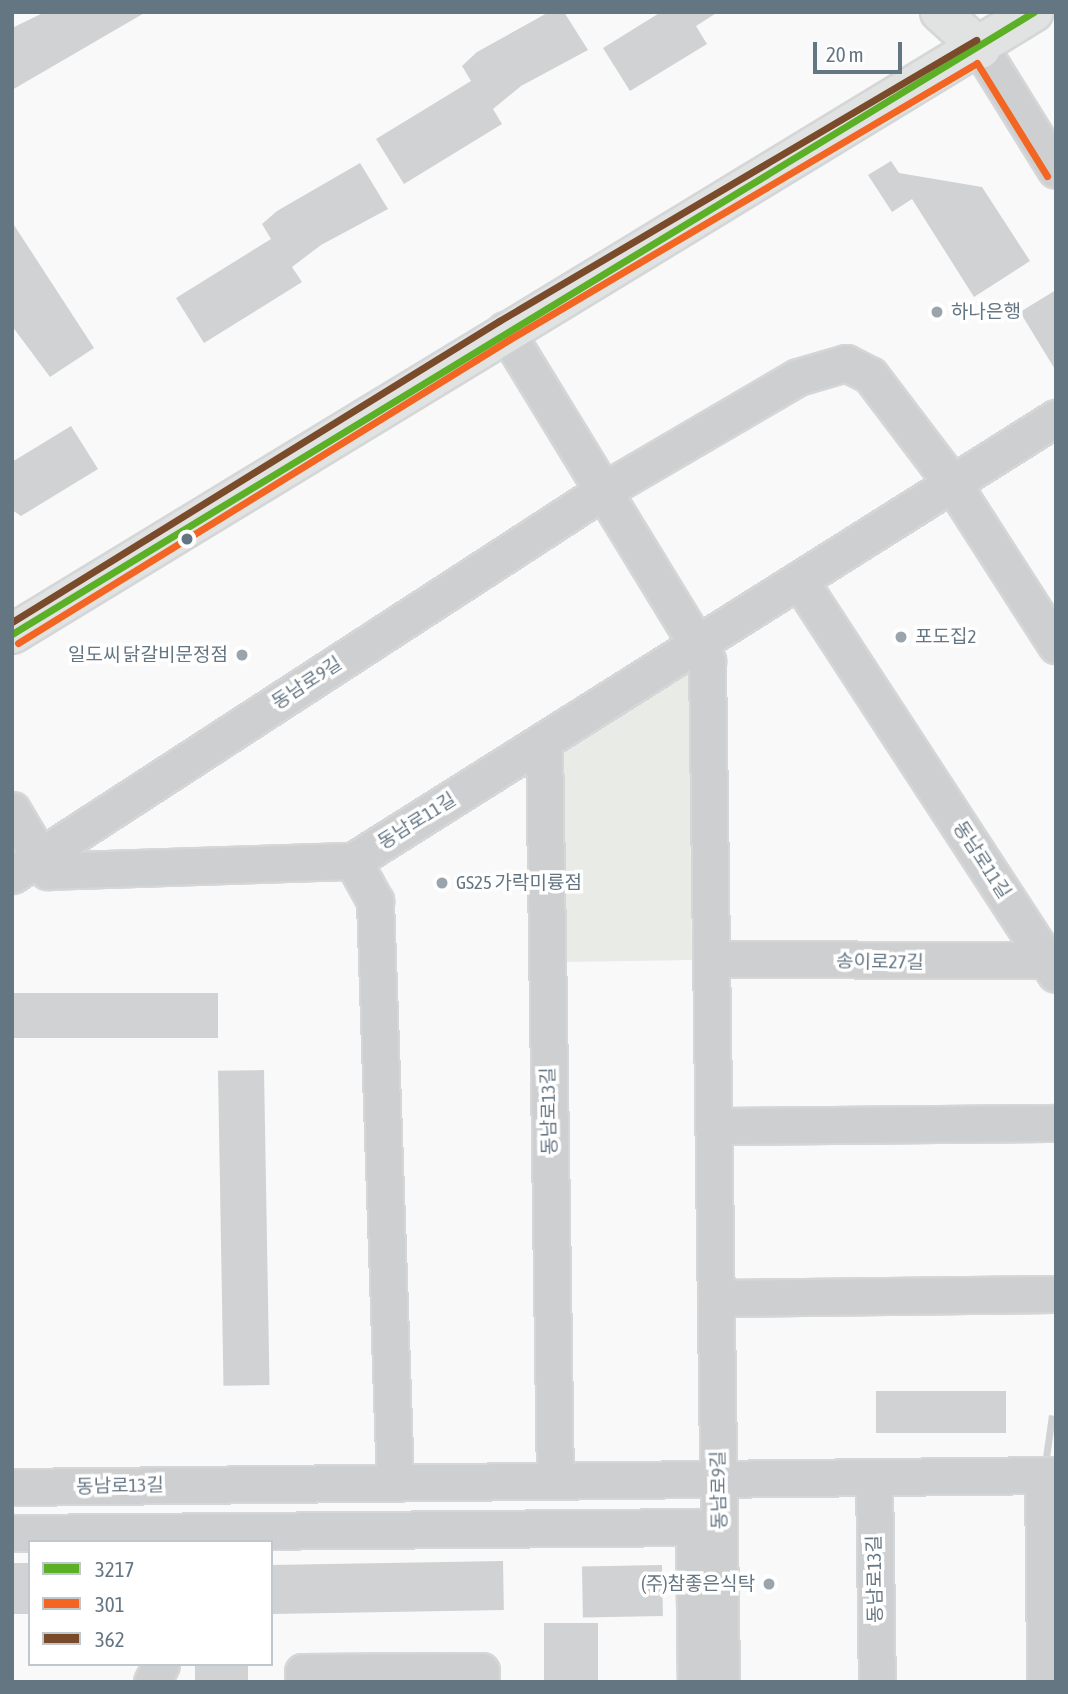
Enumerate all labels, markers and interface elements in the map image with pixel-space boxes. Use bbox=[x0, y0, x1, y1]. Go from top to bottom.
scale bar bbox=[816, 28, 905, 72]
text: 20 m bbox=[826, 42, 864, 66]
place label: 하나은행 bbox=[951, 301, 1021, 323]
marker: 하나은행 bbox=[929, 304, 945, 320]
unlabelled marker bbox=[180, 532, 194, 546]
place label: 포도집2 bbox=[915, 626, 976, 648]
marker: 포도집2 bbox=[893, 629, 909, 645]
place label: 일도씨 닭갈비문정점 bbox=[68, 644, 228, 666]
marker: 일도씨 닭갈비문정점 bbox=[234, 647, 250, 663]
street label: 동남로9길 bbox=[268, 652, 346, 714]
street label: 동남로11길 bbox=[374, 788, 460, 854]
street label: 동남로11길 bbox=[949, 817, 1015, 903]
place label: GS25 가락미륭점 bbox=[456, 872, 582, 894]
marker: GS25 가락미륭점 bbox=[434, 875, 450, 891]
street label: 송이로27길 bbox=[836, 950, 924, 974]
street label: 동남로13길 bbox=[537, 1067, 561, 1155]
street label: 동남로9길 bbox=[707, 1450, 731, 1530]
street label: 동남로13길 bbox=[76, 1474, 164, 1498]
street label: 동남로13길 bbox=[863, 1535, 887, 1623]
legend bbox=[28, 1540, 273, 1666]
text: 3217 bbox=[95, 1557, 134, 1581]
place label: (주)참좋은식탁 bbox=[641, 1573, 755, 1595]
marker: (주)참좋은식탁 bbox=[761, 1576, 777, 1592]
text: 301 bbox=[95, 1592, 125, 1616]
text: 362 bbox=[95, 1627, 125, 1651]

